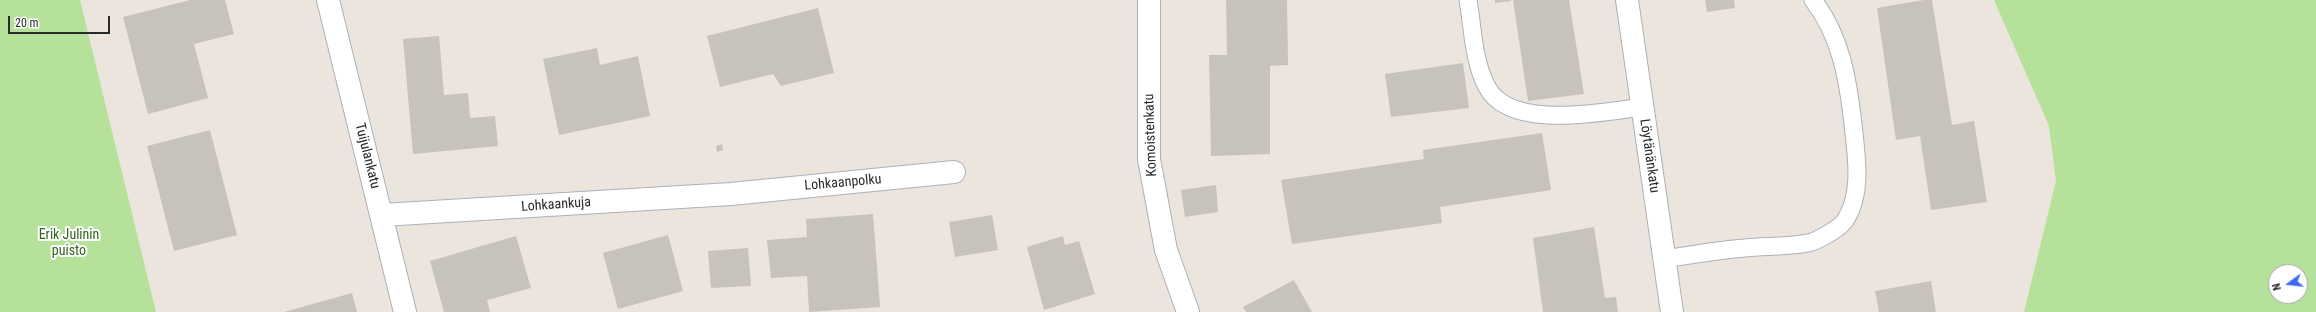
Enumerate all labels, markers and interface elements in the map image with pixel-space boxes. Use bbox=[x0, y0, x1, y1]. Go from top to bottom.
scale bar bbox=[10, 8, 112, 34]
text: 20 m bbox=[15, 16, 39, 30]
street label: Komoistenkatu bbox=[1141, 93, 1161, 177]
street label: Löytänänkatu bbox=[1636, 118, 1662, 194]
street label: Tuijulankatu bbox=[351, 121, 383, 191]
street label: Lohkaanpolku bbox=[804, 171, 882, 195]
street label: Lohkaankuja bbox=[521, 194, 591, 216]
park label: Erik Julinin puisto bbox=[39, 227, 99, 260]
north arrow bbox=[2268, 264, 2308, 304]
text: N bbox=[2270, 282, 2284, 292]

